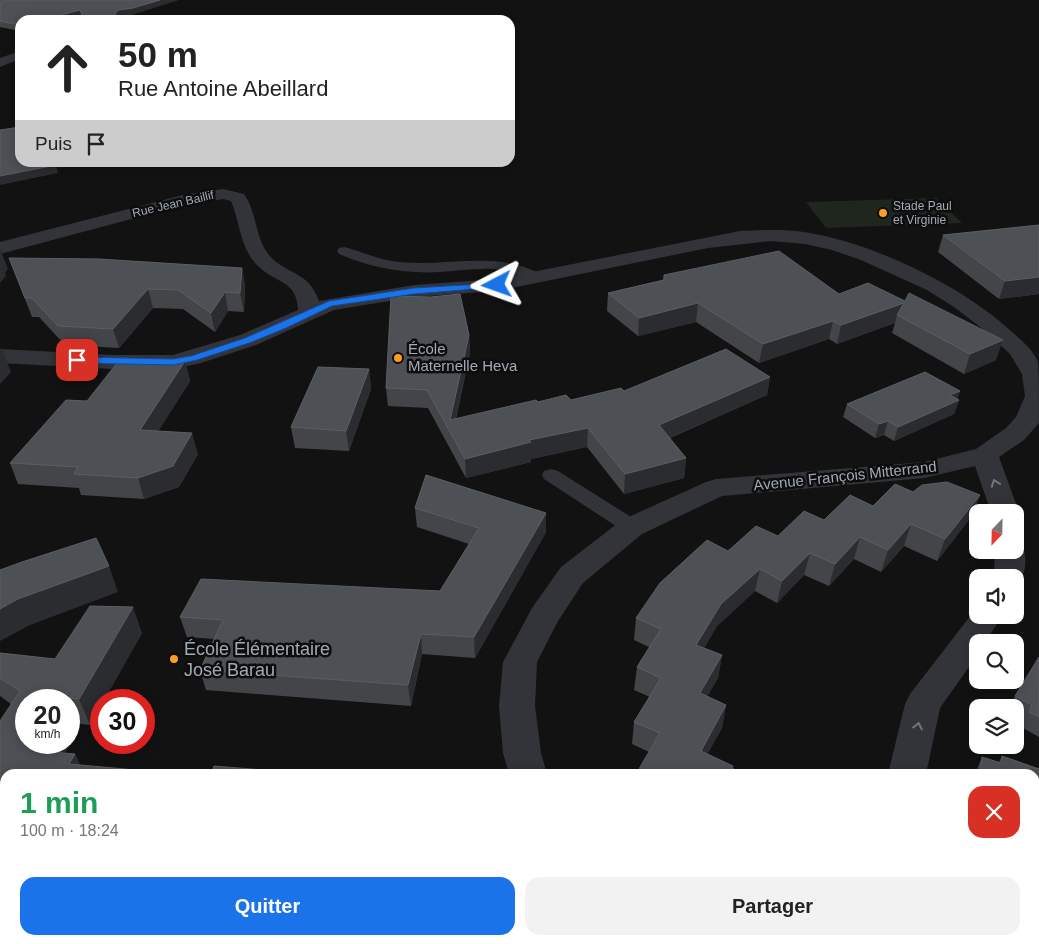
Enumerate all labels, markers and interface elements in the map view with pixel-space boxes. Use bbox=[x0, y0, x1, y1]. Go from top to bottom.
icon: ahead bbox=[35, 35, 100, 100]
text: 50 m bbox=[118, 35, 198, 74]
text: Rue Antoine Abeillard bbox=[118, 76, 328, 101]
icon: arrive bbox=[82, 130, 110, 158]
text: Puis bbox=[35, 133, 72, 154]
street label: Rue Jean Baillif bbox=[131, 188, 216, 220]
place label: Stade Paul et Virginie bbox=[893, 199, 952, 227]
marker: Stade Paul et Virginie bbox=[877, 207, 889, 219]
position arrow bbox=[470, 258, 522, 310]
pin bbox=[56, 339, 98, 381]
place label: École Maternelle Heva bbox=[408, 340, 518, 374]
icon: arrive bbox=[63, 346, 91, 374]
marker: École Maternelle Heva bbox=[392, 352, 404, 364]
street label: Avenue François Mitterrand bbox=[753, 457, 937, 494]
one-way arrow bbox=[991, 480, 1001, 488]
north arrow bbox=[969, 504, 1024, 559]
map controls bbox=[969, 504, 1024, 754]
button: sound bbox=[969, 569, 1024, 624]
button: search bbox=[969, 634, 1024, 689]
place label: École Élémentaire José Barau bbox=[184, 639, 330, 680]
marker: École Élémentaire José Barau bbox=[168, 653, 180, 665]
speed limit sign: 30 bbox=[90, 689, 155, 754]
button: layers bbox=[969, 699, 1024, 754]
text: 20 bbox=[34, 701, 61, 729]
one-way arrow bbox=[912, 722, 923, 731]
text: km/h bbox=[34, 727, 61, 741]
text: 1 min bbox=[20, 786, 98, 819]
button: close bbox=[968, 786, 1020, 838]
text: 100 m · 18:24 bbox=[20, 822, 119, 839]
button: Quitter bbox=[20, 877, 515, 935]
button: Partager bbox=[525, 877, 1020, 935]

